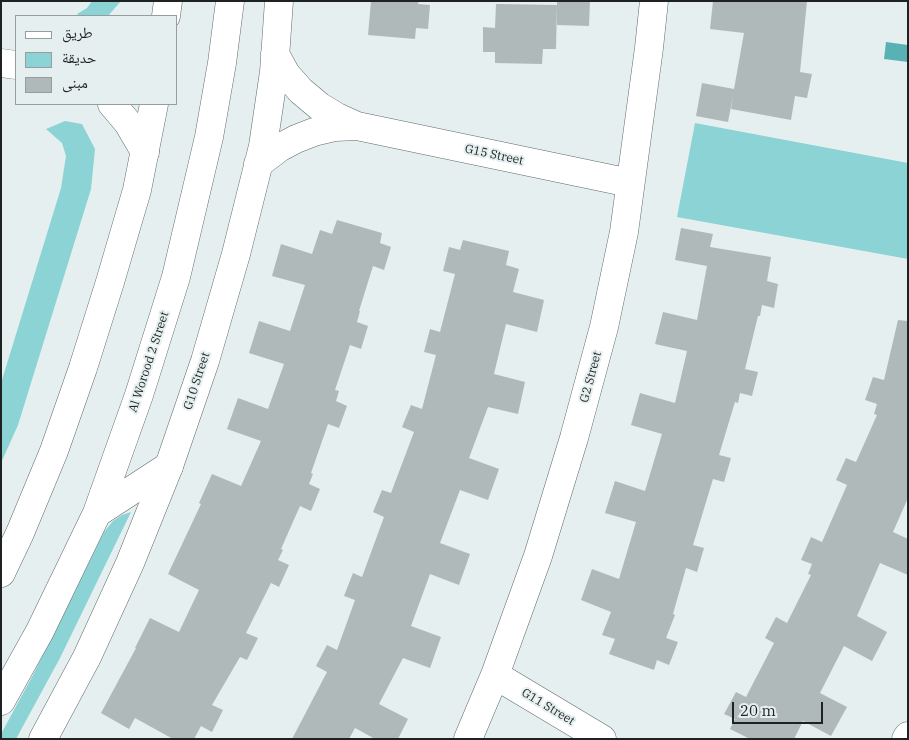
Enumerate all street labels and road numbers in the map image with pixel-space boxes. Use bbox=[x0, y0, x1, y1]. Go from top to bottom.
street label: G15 Street bbox=[463, 142, 525, 168]
street label: Al Worood 2 Street bbox=[126, 310, 172, 414]
street label: G10 Street bbox=[181, 350, 213, 412]
street label: G2 Street bbox=[577, 350, 605, 404]
street label: G11 Street bbox=[519, 685, 577, 729]

